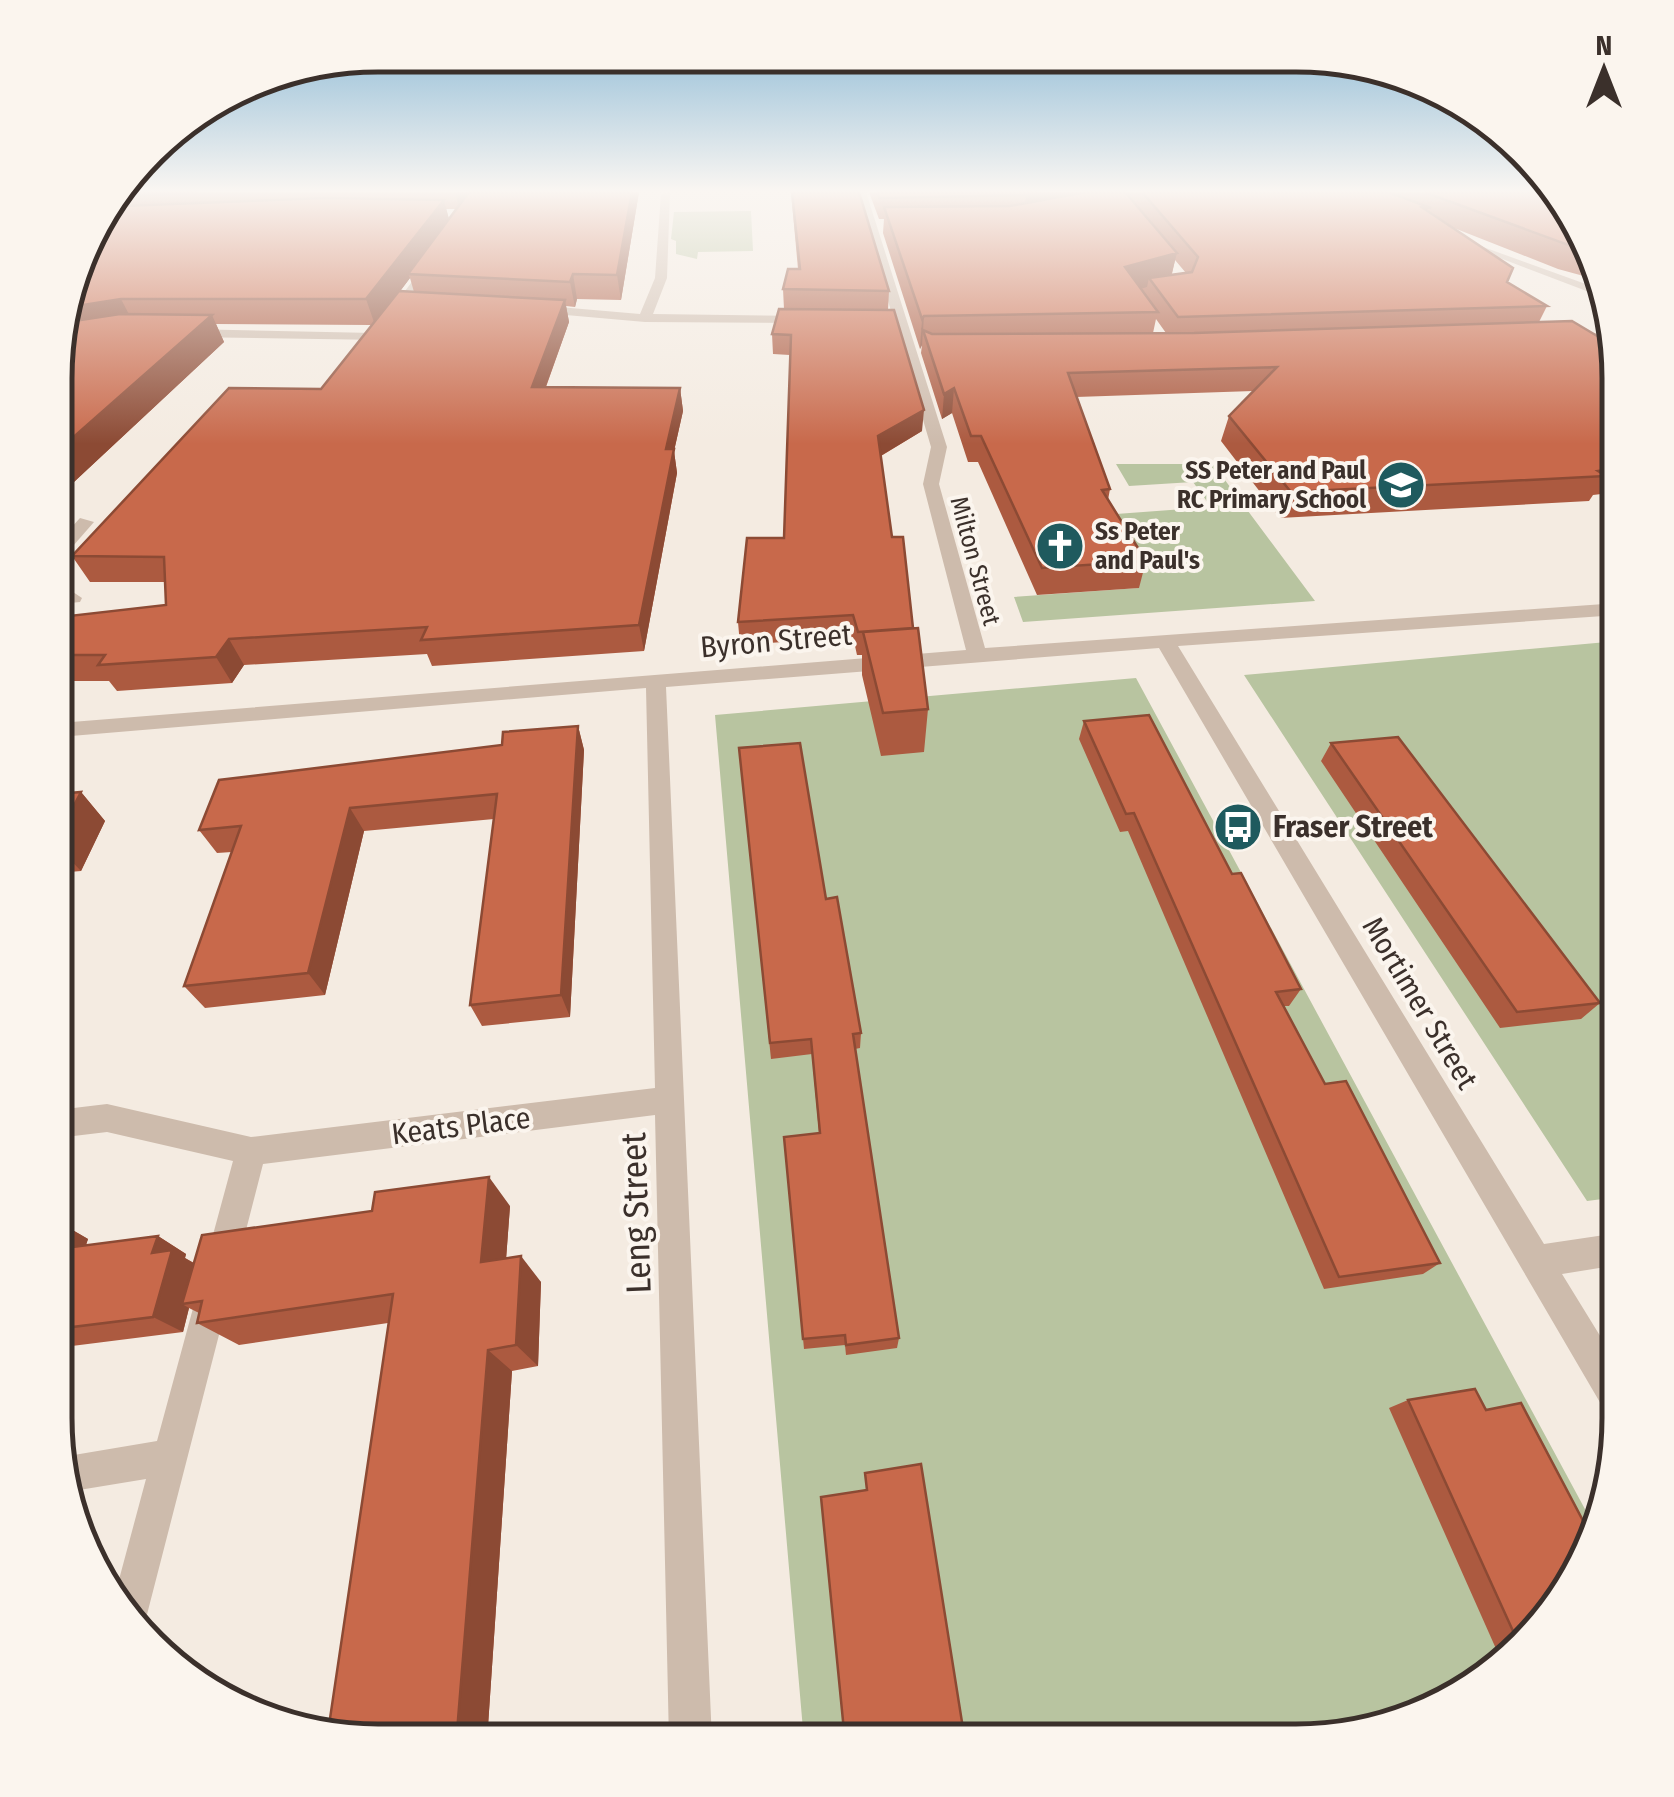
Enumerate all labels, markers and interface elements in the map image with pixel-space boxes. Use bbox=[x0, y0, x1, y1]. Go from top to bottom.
north arrow bbox=[1554, 20, 1654, 120]
text: N bbox=[1596, 29, 1612, 62]
place label: SS Peter and Paul RC Primary School bbox=[1177, 456, 1366, 515]
school or university icon: SS Peter and Paul RC Primary School bbox=[1375, 459, 1427, 511]
street label: Milton Street bbox=[943, 493, 1007, 630]
place label: Ss Peter and Paul's bbox=[1095, 517, 1200, 576]
church icon: Ss Peter and Paul's bbox=[1034, 520, 1086, 572]
street label: Byron Street bbox=[699, 616, 853, 666]
bus stop icon: Fraser Street bbox=[1212, 801, 1264, 853]
place label: Fraser Street bbox=[1273, 809, 1433, 845]
street label: Mortimer Street bbox=[1355, 911, 1486, 1096]
street label: Keats Place bbox=[390, 1100, 532, 1152]
street label: Leng Street bbox=[612, 1131, 660, 1294]

